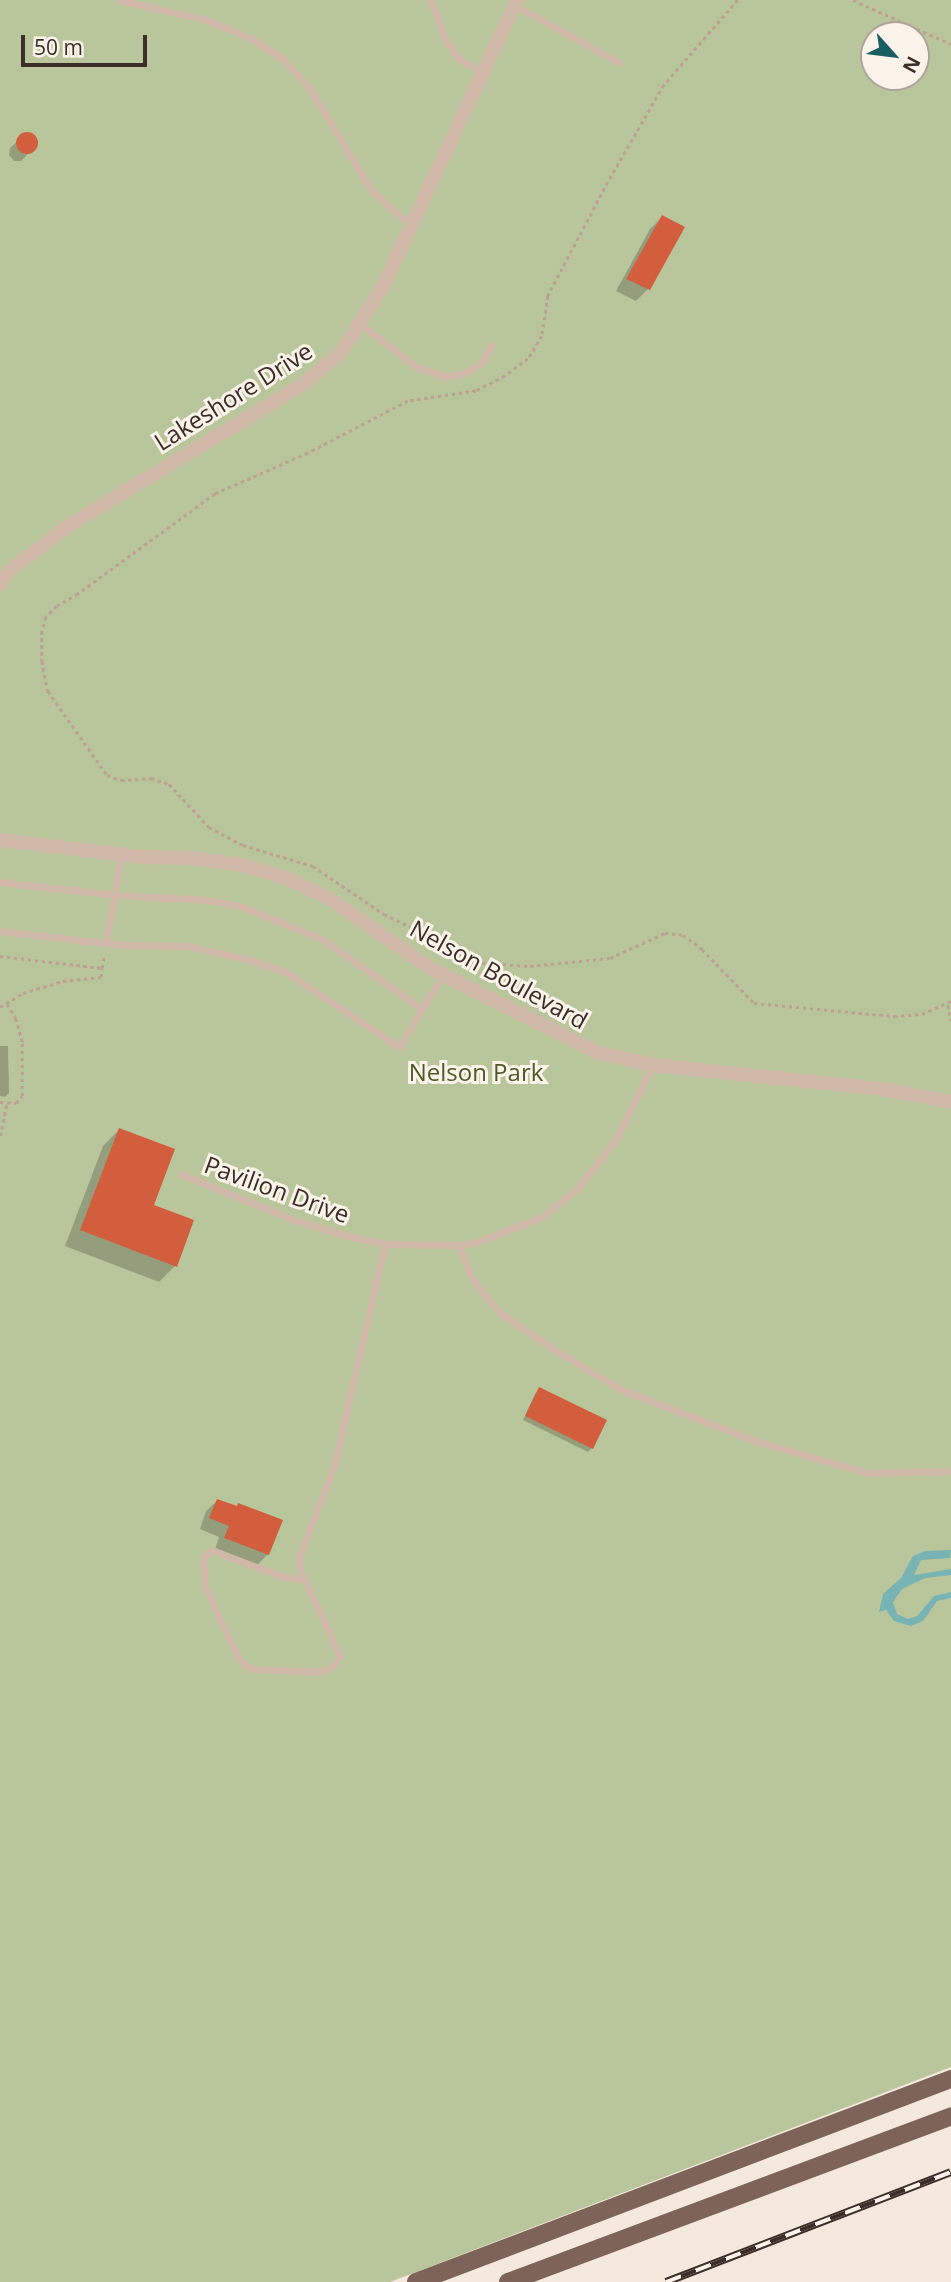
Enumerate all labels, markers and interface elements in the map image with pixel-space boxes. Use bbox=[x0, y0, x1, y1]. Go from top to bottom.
scale bar bbox=[24, 21, 150, 65]
north arrow bbox=[860, 21, 930, 91]
text: 50 m bbox=[34, 33, 83, 61]
text: N bbox=[897, 52, 927, 78]
street label: Lakeshore Drive bbox=[149, 336, 317, 456]
street label: Nelson Boulevard bbox=[405, 913, 593, 1035]
park label: Nelson Park bbox=[409, 1058, 543, 1086]
street label: Pavilion Drive bbox=[201, 1149, 353, 1229]

